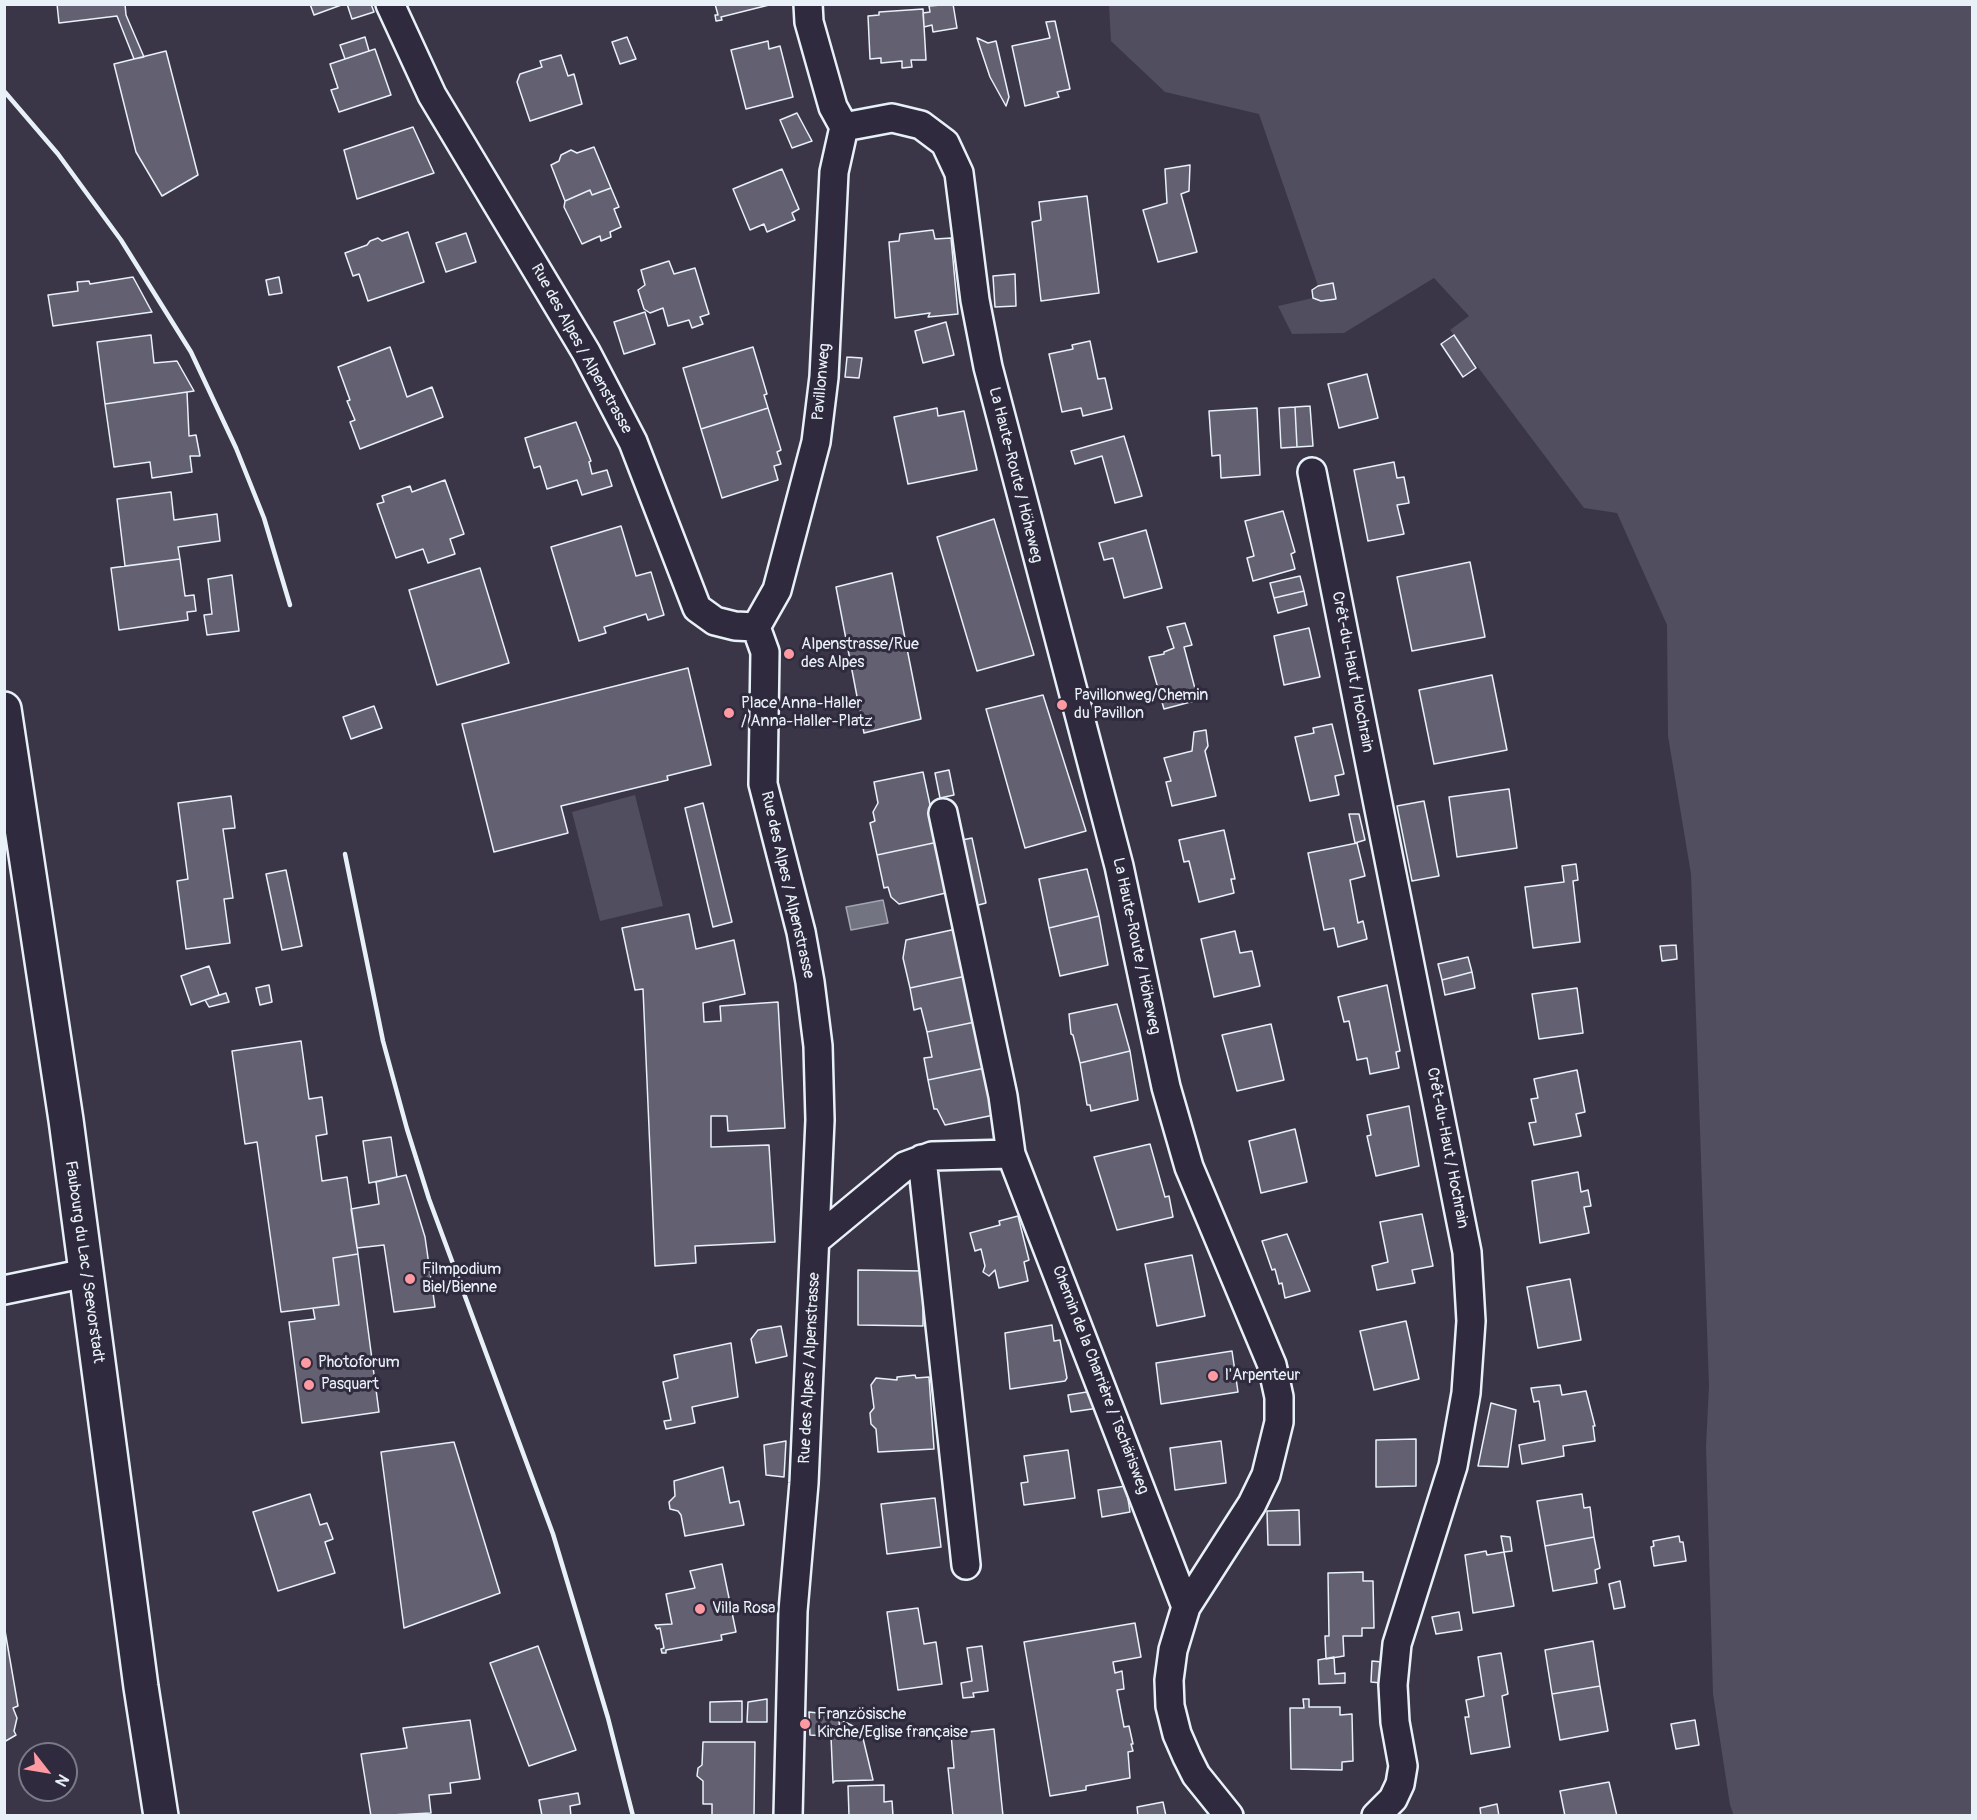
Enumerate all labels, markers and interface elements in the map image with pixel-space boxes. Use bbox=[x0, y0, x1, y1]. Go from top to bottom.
street label: Rue des Alpes / Alpenstrasse bbox=[526, 261, 636, 437]
street label: Pavillonweg bbox=[809, 343, 835, 421]
street label: La Haute-Route / Höheweg bbox=[984, 385, 1046, 565]
street label: Crêt-du-Haut / Hochrain bbox=[1327, 590, 1377, 754]
place label: Alpenstrasse/Rue des Alpes bbox=[801, 635, 919, 673]
marker: Alpenstrasse/Rue des Alpes bbox=[782, 647, 796, 661]
place label: Pavillonweg/Chemin du Pavillon bbox=[1074, 686, 1208, 724]
place label: Place Anna-Haller / Anna-Haller-Platz bbox=[741, 694, 873, 732]
marker: Pavillonweg/Chemin du Pavillon bbox=[1055, 698, 1069, 712]
marker: Place Anna-Haller / Anna-Haller-Platz bbox=[722, 706, 736, 720]
street label: Rue des Alpes / Alpenstrasse bbox=[756, 789, 818, 981]
street label: La Haute-Route / Höheweg bbox=[1108, 856, 1164, 1036]
street label: Crêt-du-Haut / Hochrain bbox=[1422, 1066, 1472, 1230]
street label: Faubourg du Lac / Seevorstadt bbox=[60, 1160, 108, 1364]
place label: Filmpodium Biel/Bienne bbox=[422, 1260, 501, 1298]
street label: Chemin de la Charrière / Tschärisweg bbox=[1047, 1263, 1153, 1497]
marker: Filmpodium Biel/Bienne bbox=[403, 1272, 417, 1286]
street label: Rue des Alpes / Alpenstrasse bbox=[795, 1272, 825, 1464]
place label: Photoforum bbox=[318, 1353, 400, 1373]
marker: Photoforum bbox=[299, 1356, 313, 1370]
place label: l'Arpenteur bbox=[1225, 1366, 1300, 1386]
marker: l'Arpenteur bbox=[1206, 1369, 1220, 1383]
place label: Pasquart bbox=[321, 1375, 379, 1395]
marker: Pasquart bbox=[302, 1378, 316, 1392]
place label: Villa Rosa bbox=[712, 1599, 775, 1619]
marker: Villa Rosa bbox=[693, 1602, 707, 1616]
place label: Französische Kirche/Eglise française bbox=[817, 1705, 968, 1743]
marker: Französische Kirche/Eglise française bbox=[798, 1717, 812, 1731]
north arrow bbox=[18, 1742, 78, 1802]
text: N bbox=[50, 1770, 73, 1790]

